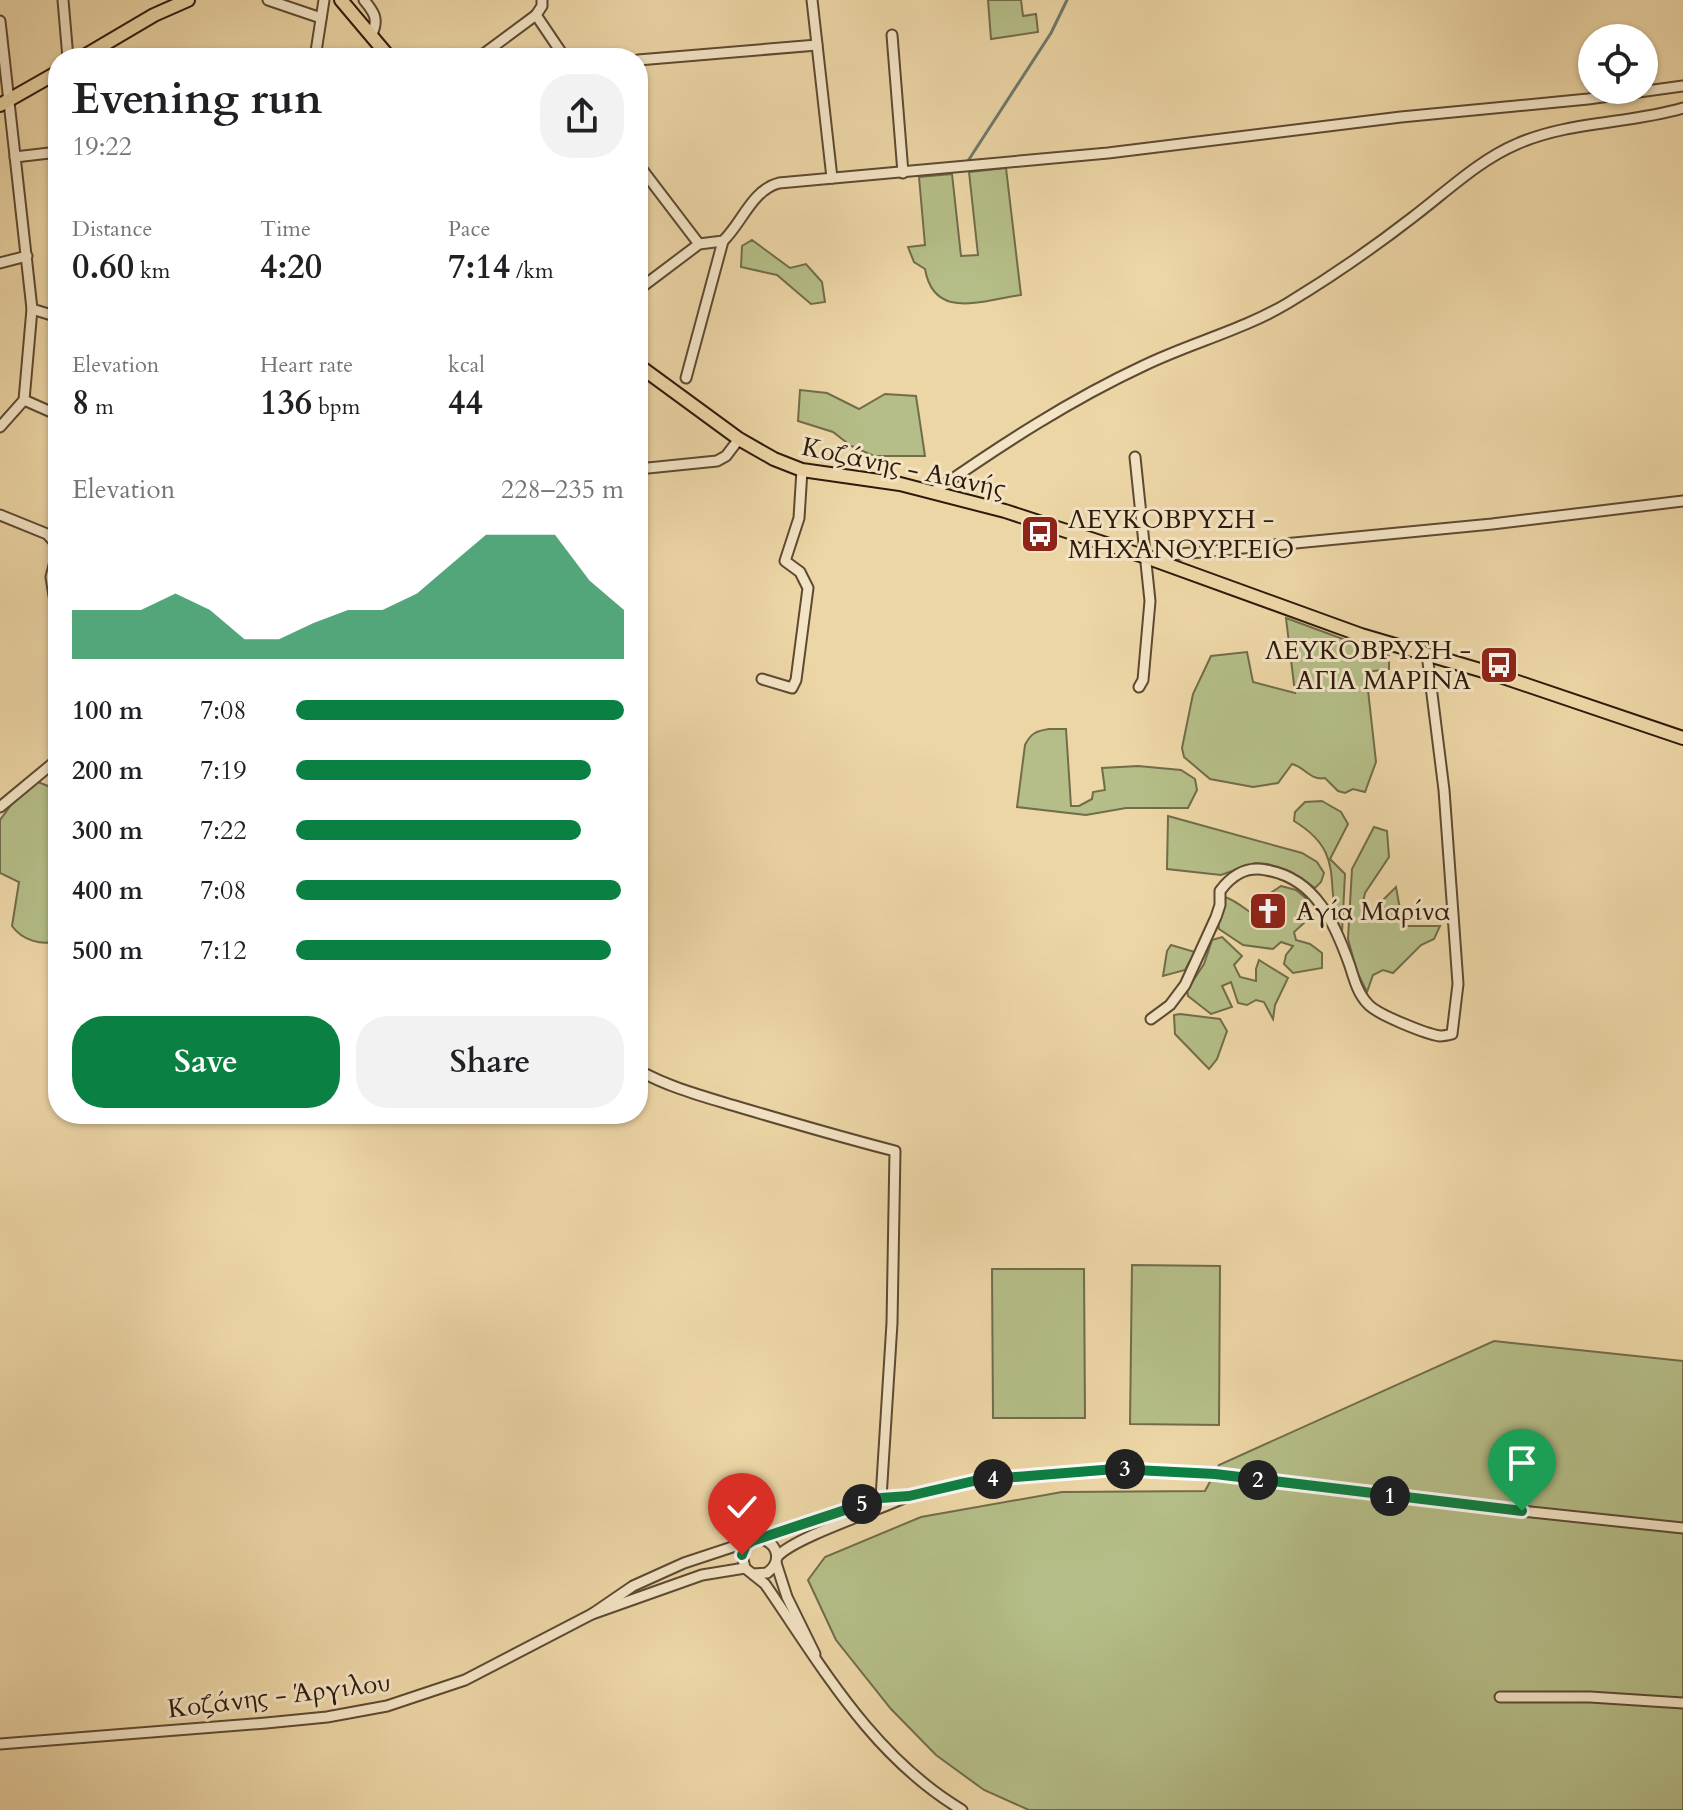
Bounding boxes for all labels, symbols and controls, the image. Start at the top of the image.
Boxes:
map controls [1578,24,1658,104]
button: locate [1578,24,1658,104]
text: Evening run [72,69,322,129]
button: share [540,74,624,158]
text: 19:22 [72,129,132,164]
text: Distance [72,214,152,244]
text: Time [260,214,311,244]
text: Pace [448,214,491,244]
text: 0.60 [72,244,134,290]
text: 4:20 [260,244,322,290]
text: 7:14 [448,244,510,290]
text: km [134,256,170,286]
text: /km [510,256,554,286]
text: Elevation [72,350,159,380]
text: Heart rate [260,350,353,380]
text: kcal [448,350,485,380]
text: 8 [72,380,89,426]
text: 136 [260,380,312,426]
text: 44 [448,380,483,426]
text: m [89,392,114,422]
text: bpm [312,392,360,422]
street label: Κοζάνης - Αιανής [799,429,1009,506]
text: Elevation [72,472,175,507]
text: 228–235 m [501,472,624,507]
place label: ΛΕΥΚΟΒΡΥΣΗ - ΜΗΧΑΝΟΥΡΓΕΙΟ [1068,502,1294,567]
bus stop icon: ΛΕΥΚΟΒΡΥΣΗ - ΜΗΧΑΝΟΥΡΓΕΙΟ [1019,513,1061,555]
place label: ΛΕΥΚΟΒΡΥΣΗ - ΑΓΙΑ ΜΑΡΙΝΑ [1265,633,1471,698]
bus stop icon: ΛΕΥΚΟΒΡΥΣΗ - ΑΓΙΑ ΜΑΡΙΝΑ [1478,644,1520,686]
text: 100 m [72,693,143,728]
text: 7:08 [200,693,247,728]
text: 200 m [72,753,143,788]
text: 7:19 [200,753,247,788]
text: 300 m [72,813,143,848]
text: 7:22 [200,813,247,848]
text: 400 m [72,873,143,908]
text: 7:08 [200,873,247,908]
church icon: Αγία Μαρίνα [1247,890,1289,932]
place label: Αγία Μαρίνα [1296,894,1450,929]
text: 500 m [72,933,143,968]
text: 7:12 [200,933,247,968]
button: Save [72,1016,340,1108]
button: Share [356,1016,624,1108]
pin [1488,1429,1556,1511]
icon: arrive [1500,1441,1544,1485]
pin: 3 [1105,1449,1145,1489]
text: 3 [1119,1454,1131,1484]
pin: 4 [973,1459,1013,1499]
pin: 2 [1238,1460,1278,1500]
text: 4 [987,1464,999,1494]
text: 2 [1252,1465,1264,1495]
pin [708,1473,776,1555]
pin: 1 [1370,1476,1410,1516]
text: 1 [1384,1481,1396,1511]
pin: 5 [842,1484,882,1524]
icon: check [720,1485,764,1529]
text: 5 [856,1489,868,1519]
street label: Κοζάνης - Άργιλου [166,1664,392,1727]

